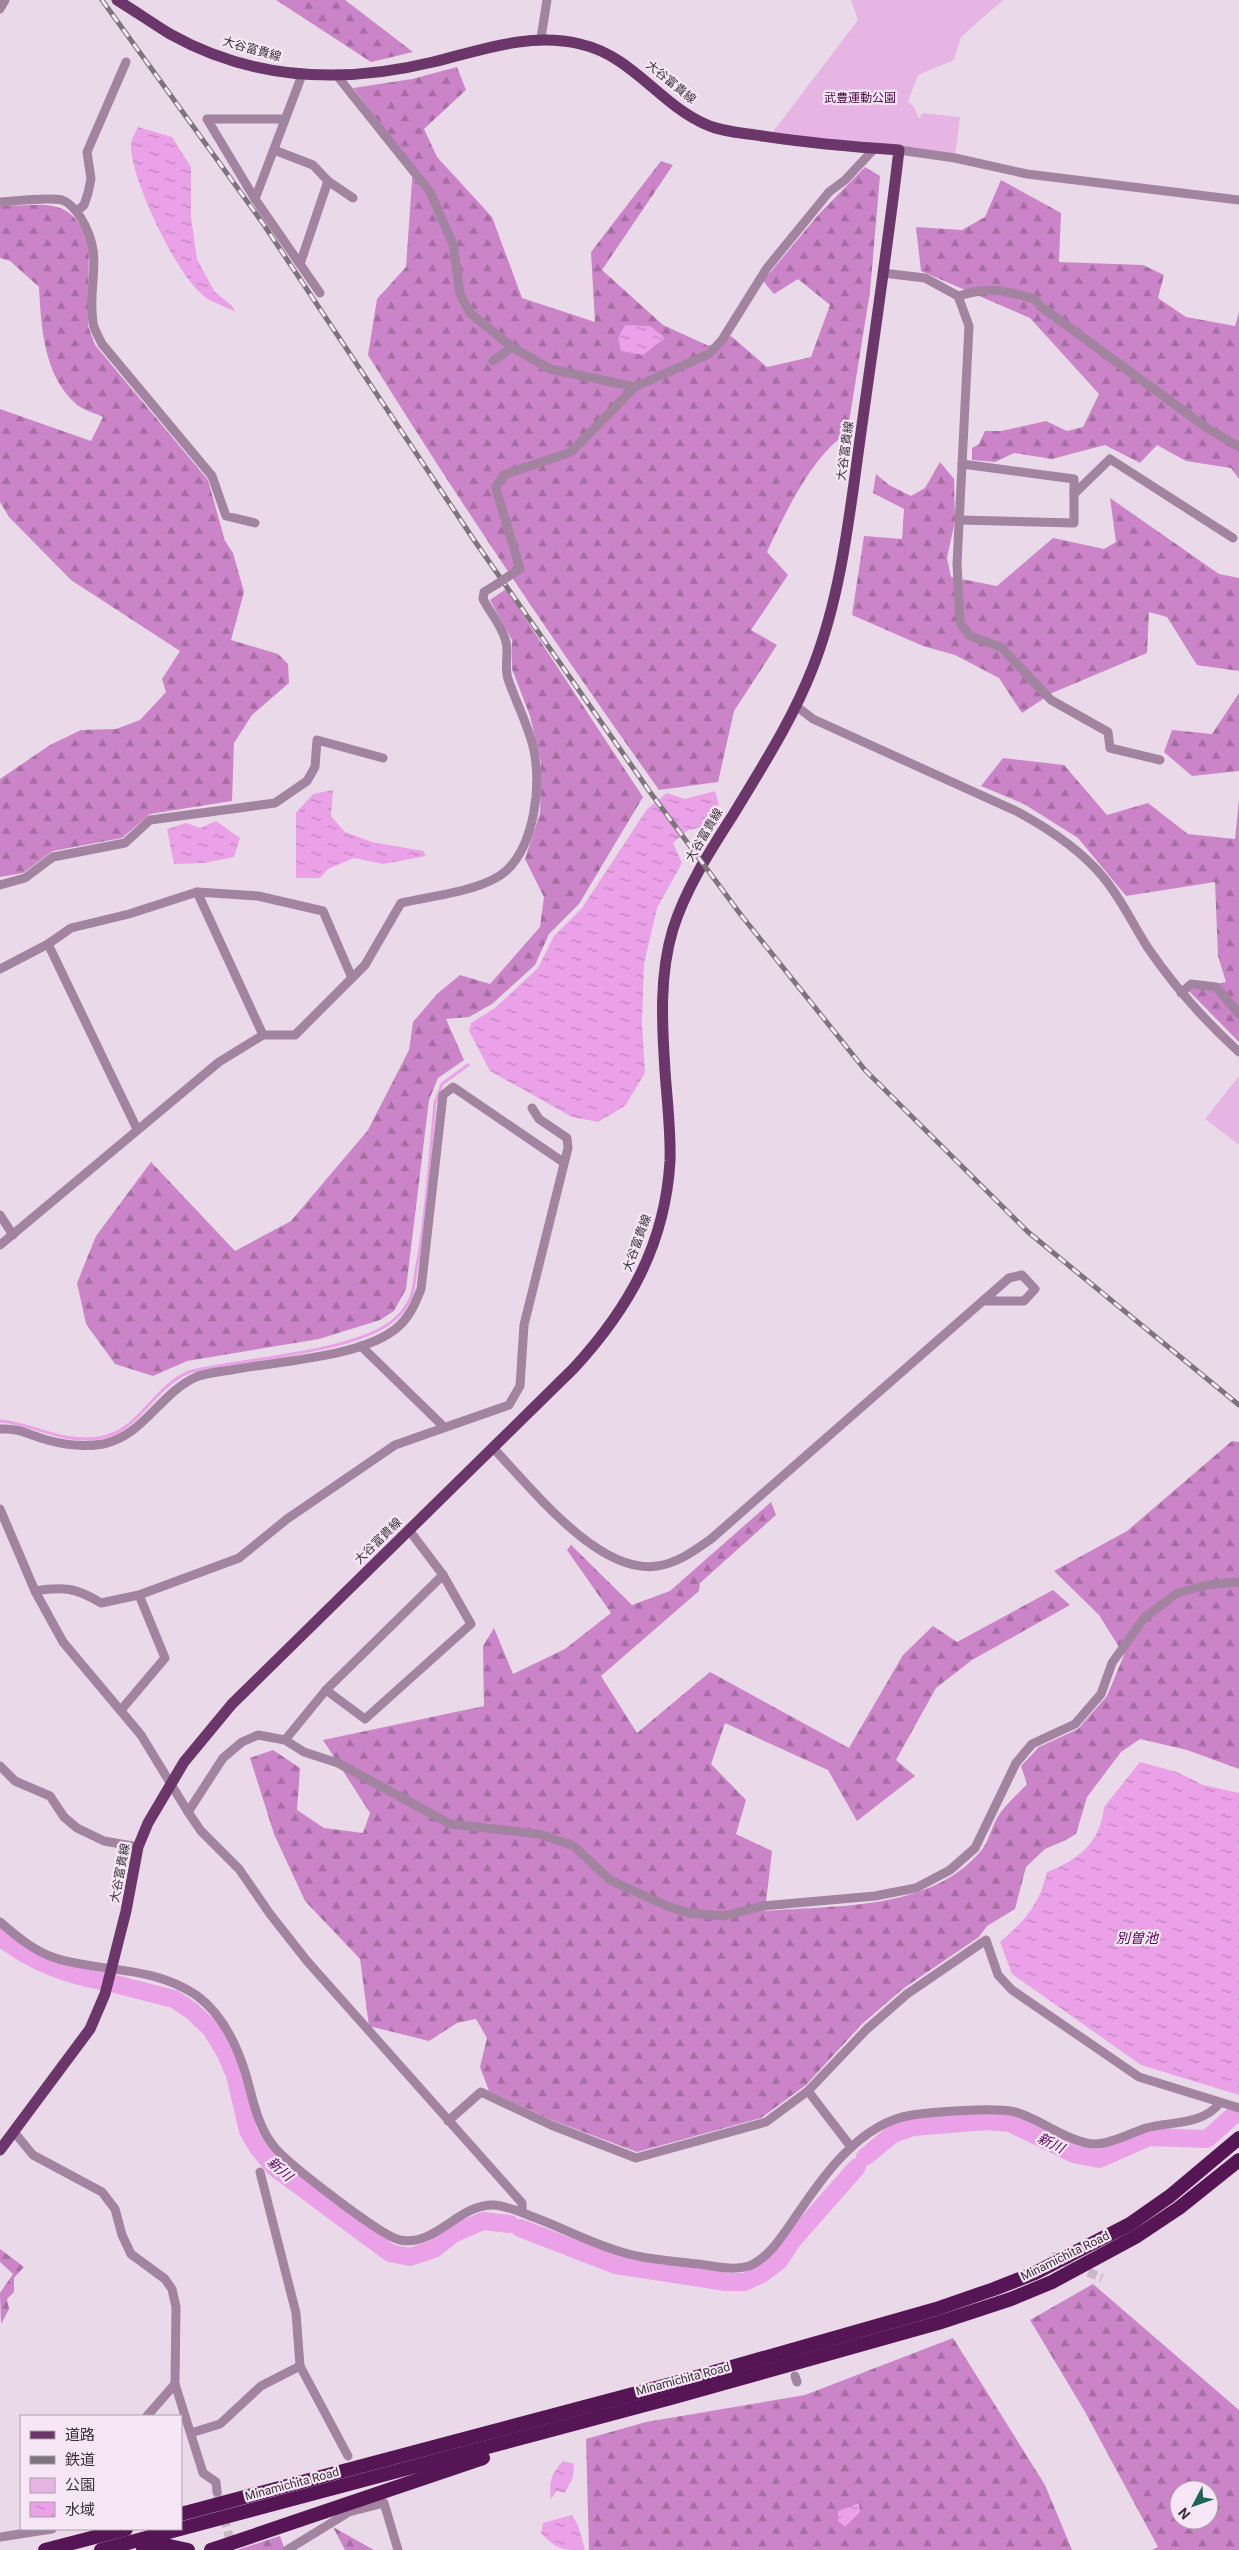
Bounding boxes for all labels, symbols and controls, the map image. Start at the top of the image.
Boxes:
street label: 大谷富貴線 [221,34,283,64]
street label: 大谷富貴線 [643,58,699,106]
park label: 武豊運動公園 [824,91,896,105]
street label: 大谷富貴線 [834,420,856,482]
street label: 大谷富貴線 [683,806,725,864]
street label: 大谷富貴線 [620,1212,654,1274]
street label: 大谷富貴線 [352,1515,404,1567]
street label: 大谷富貴線 [107,1842,133,1904]
water label: 別曽池 [1116,1930,1160,1946]
water label: 新川 [1035,2130,1069,2157]
water label: 新川 [264,2154,297,2186]
street label: Minamichita Road [1018,2228,1112,2284]
street label: Minamichita Road [634,2360,732,2398]
legend [20,2415,182,2530]
text: 道路 [65,2426,95,2444]
text: 鉄道 [65,2451,95,2469]
street label: Minamichita Road [243,2465,341,2503]
text: 公園 [65,2476,95,2494]
north arrow [1169,2480,1219,2530]
text: 水域 [65,2501,95,2519]
text: N [1175,2505,1193,2523]

